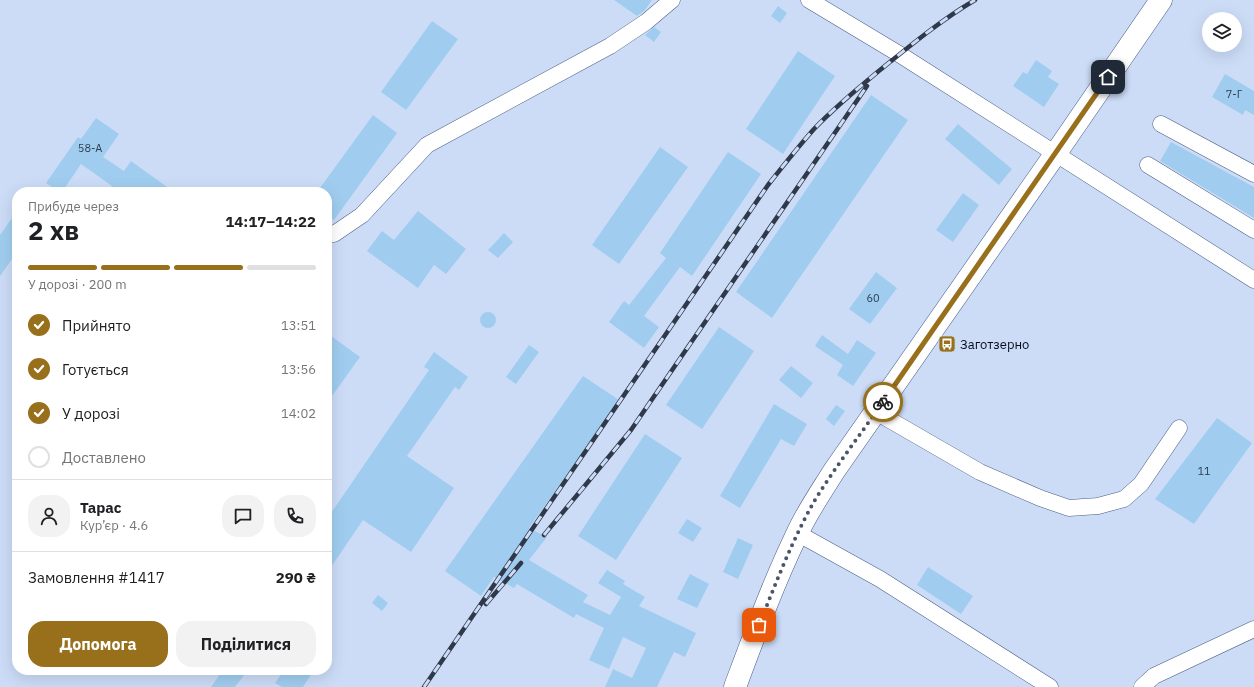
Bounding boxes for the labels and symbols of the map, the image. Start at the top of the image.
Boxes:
pin [1091,60,1125,94]
house number: 7-Г [1226,87,1243,101]
house number: 58-А [78,141,102,155]
house number: 60 [866,291,880,305]
bus stop icon: Заготзерно [937,334,957,354]
place label: Заготзерно [960,336,1029,353]
courier [863,382,903,422]
house number: 11 [1197,464,1211,478]
pin [742,608,776,642]

